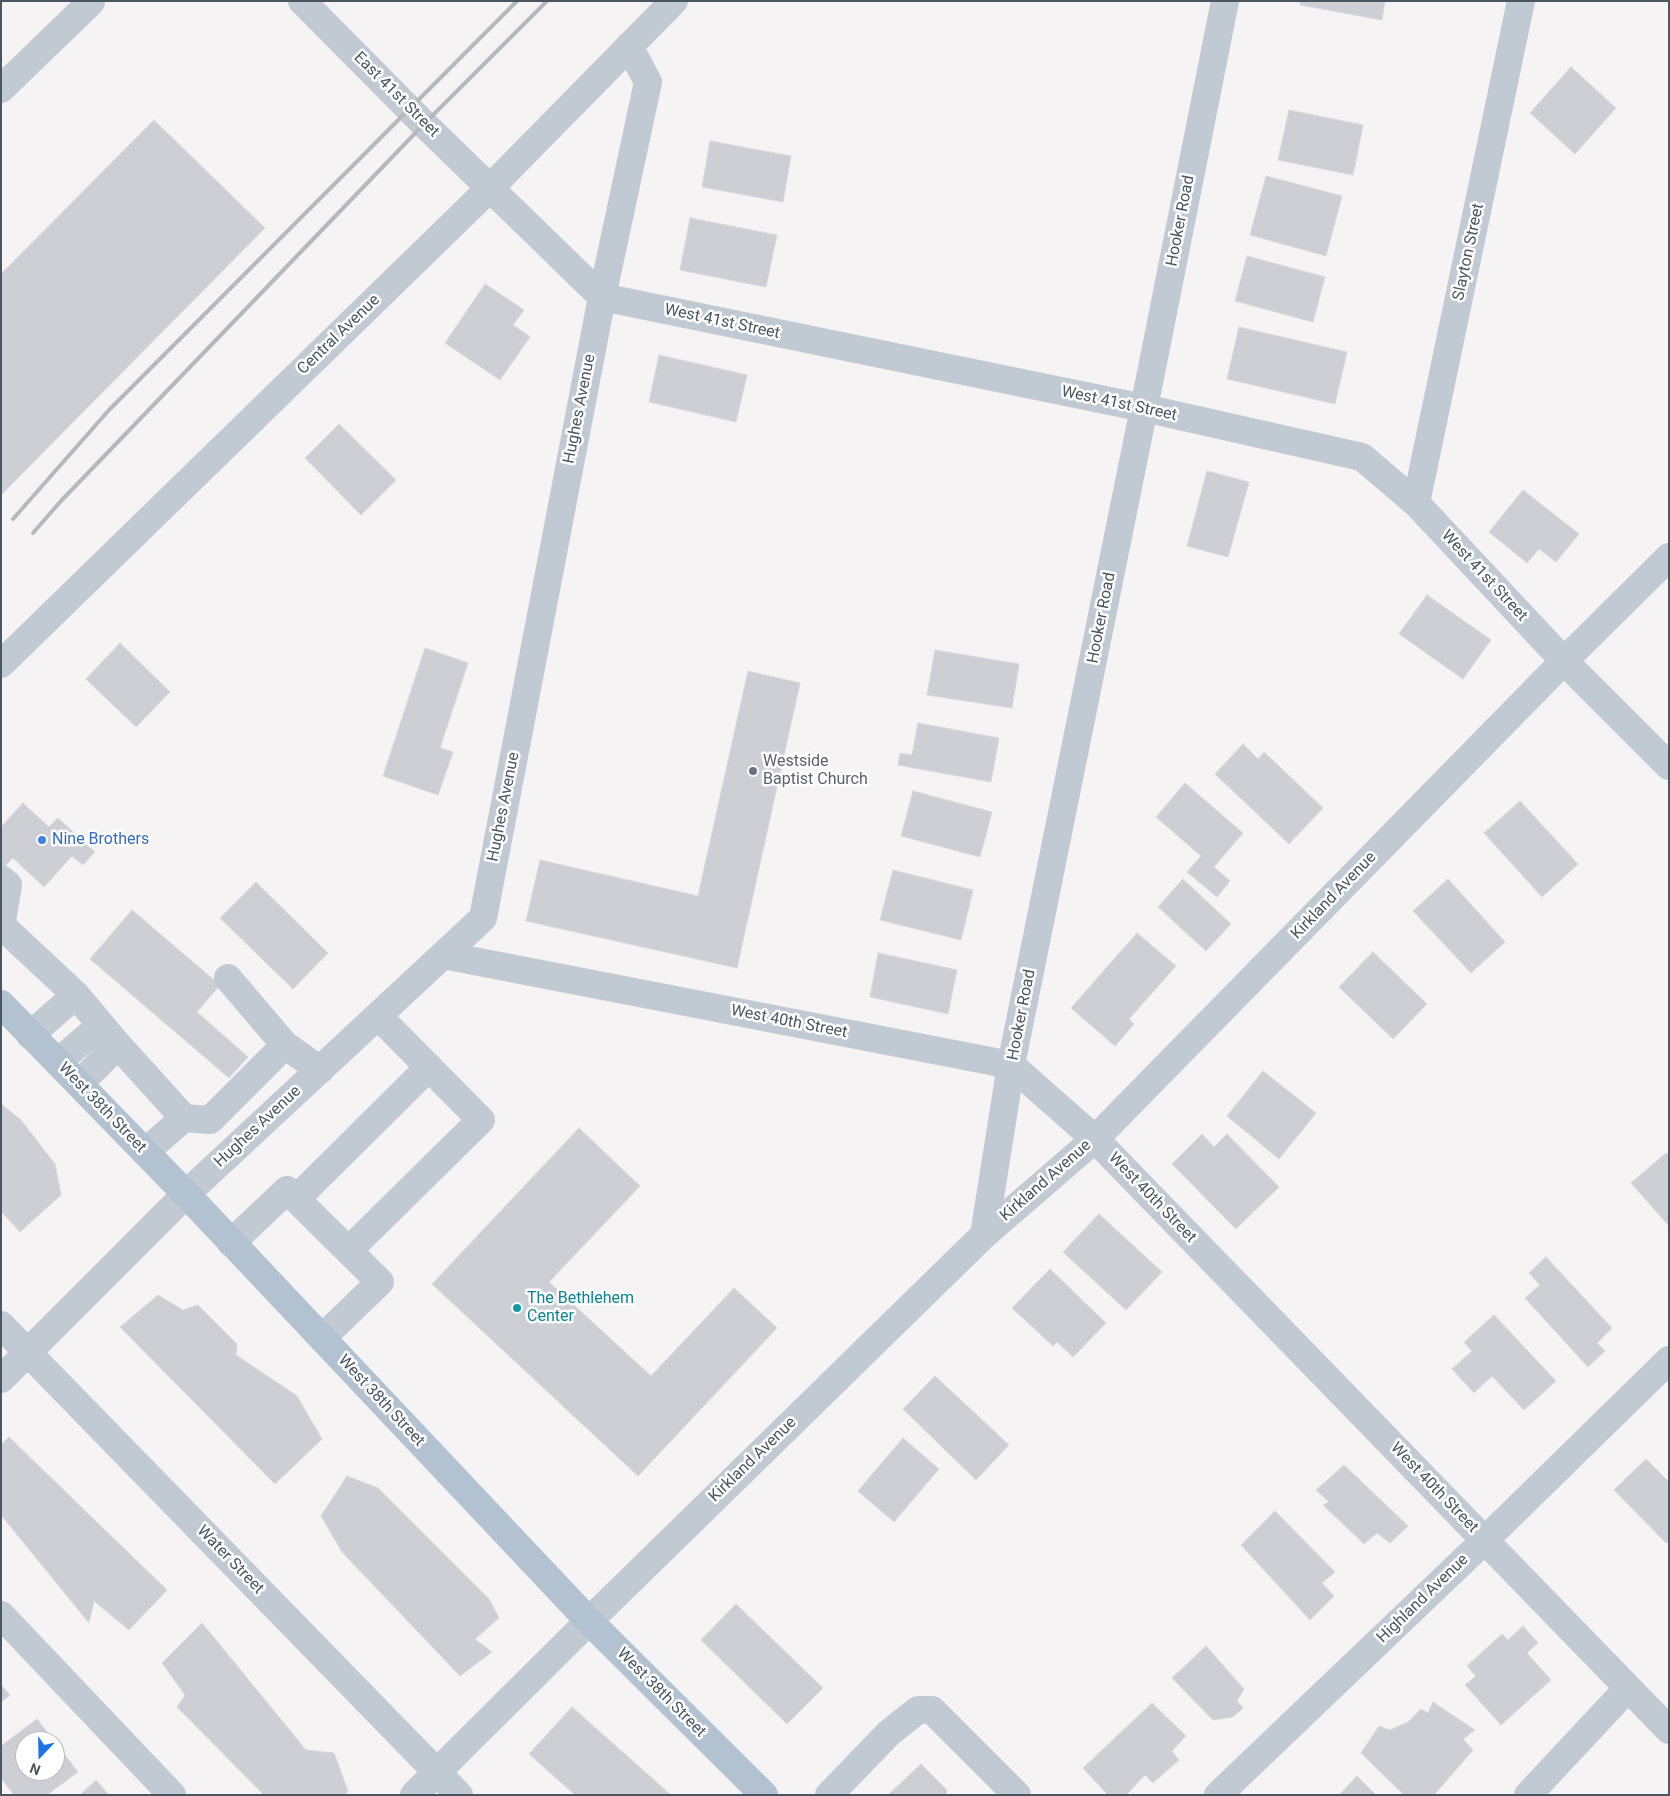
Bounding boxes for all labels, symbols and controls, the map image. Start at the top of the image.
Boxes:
street label: East 41st Street [349,48,443,142]
street label: Hooker Road [1163,174,1199,268]
street label: Slayton Street [1449,202,1489,302]
street label: Central Avenue [294,291,384,379]
street label: West 41st Street [663,300,781,344]
street label: Hughes Avenue [560,353,600,465]
street label: West 41st Street [1060,382,1178,426]
street label: West 41st Street [1437,526,1531,626]
street label: Hooker Road [1084,571,1120,665]
street label: Hughes Avenue [484,751,524,863]
place label: Westside Baptist Church [763,752,868,790]
marker: Westside Baptist Church [747,765,759,777]
place label: Nine Brothers [52,830,149,850]
marker: Nine Brothers [36,834,48,846]
street label: Kirkland Avenue [1287,848,1381,944]
street label: Hooker Road [1004,968,1040,1062]
street label: West 40th Street [729,1001,849,1043]
street label: West 38th Street [54,1059,150,1157]
street label: Hughes Avenue [211,1082,305,1172]
street label: Kirkland Avenue [997,1136,1095,1226]
street label: West 40th Street [1104,1149,1200,1247]
place label: The Bethlehem Center [527,1289,634,1327]
marker: The Bethlehem Center [511,1302,523,1314]
street label: West 38th Street [334,1351,428,1451]
street label: Kirkland Avenue [705,1413,801,1507]
street label: West 40th Street [1386,1439,1482,1537]
street label: Water Street [193,1522,267,1598]
street label: Highland Avenue [1373,1550,1473,1648]
street label: West 38th Street [612,1644,710,1742]
north arrow [15,1731,65,1781]
text: N [28,1760,42,1778]

